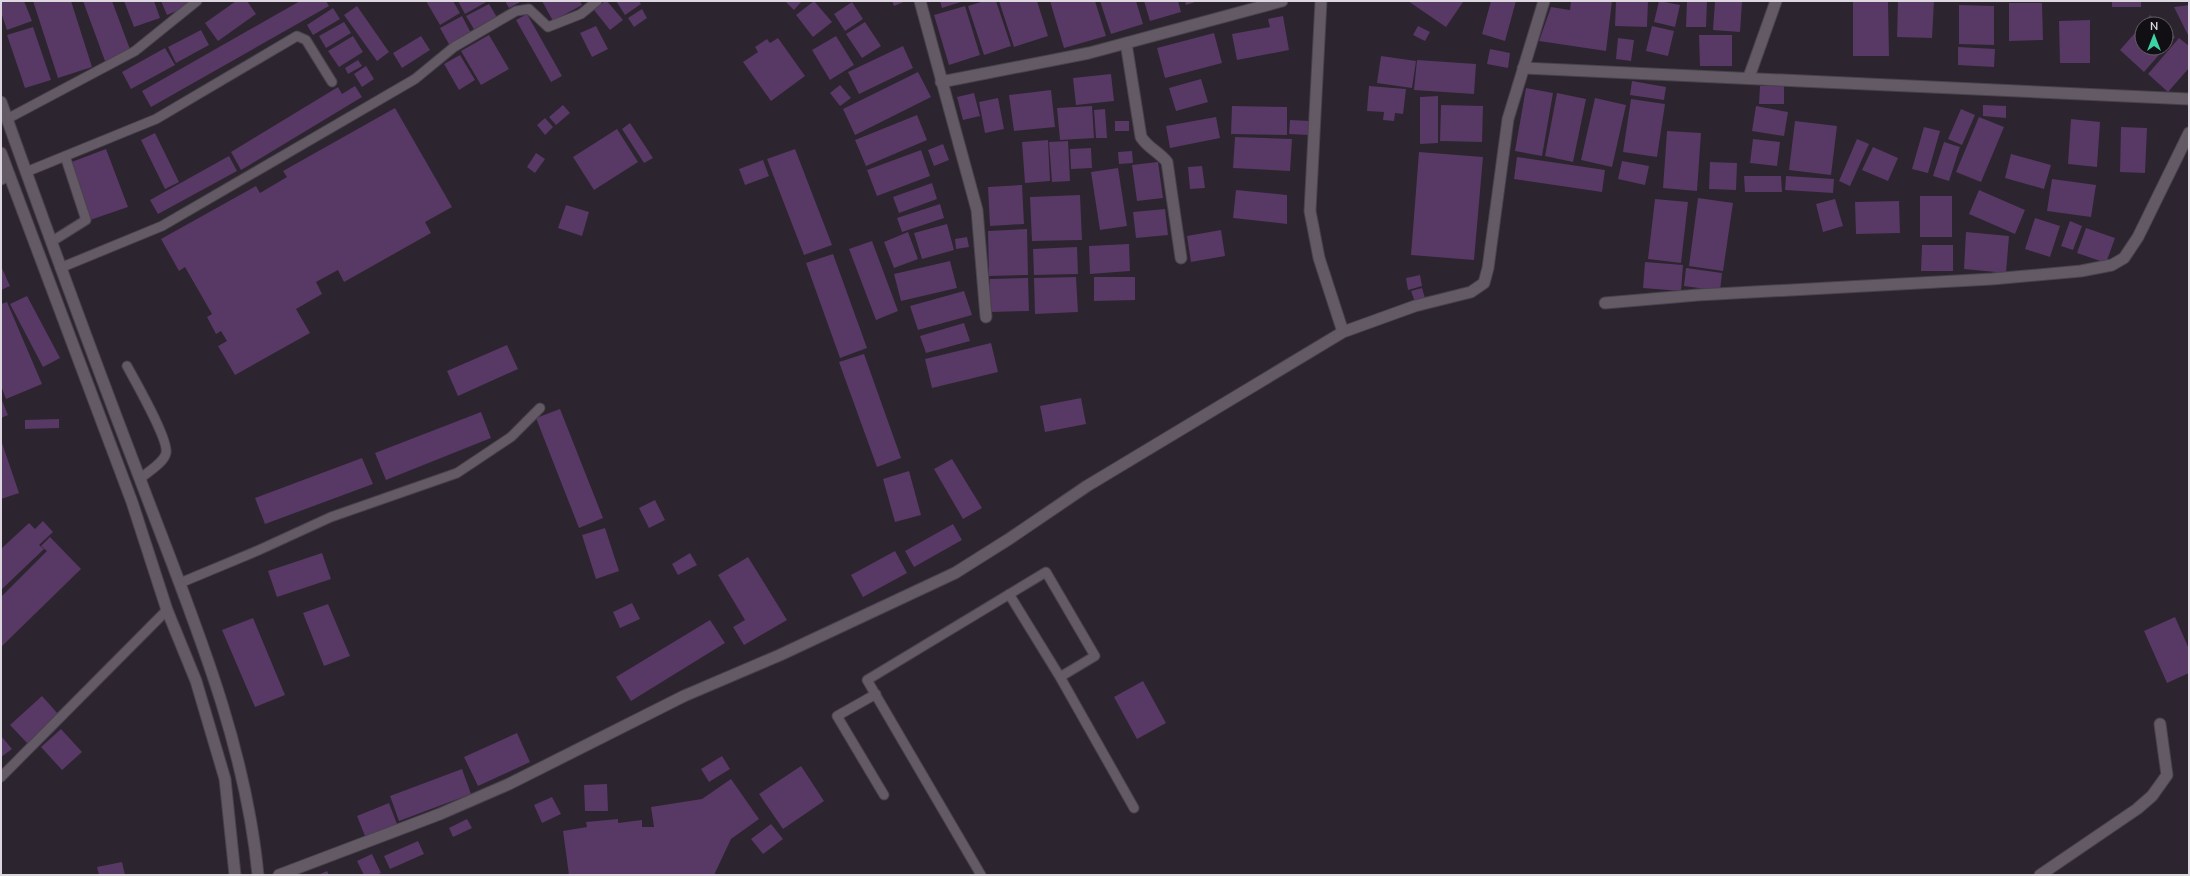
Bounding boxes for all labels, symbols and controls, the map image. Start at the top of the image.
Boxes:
north arrow [2134,16,2174,56]
text: N [2150,19,2158,34]

